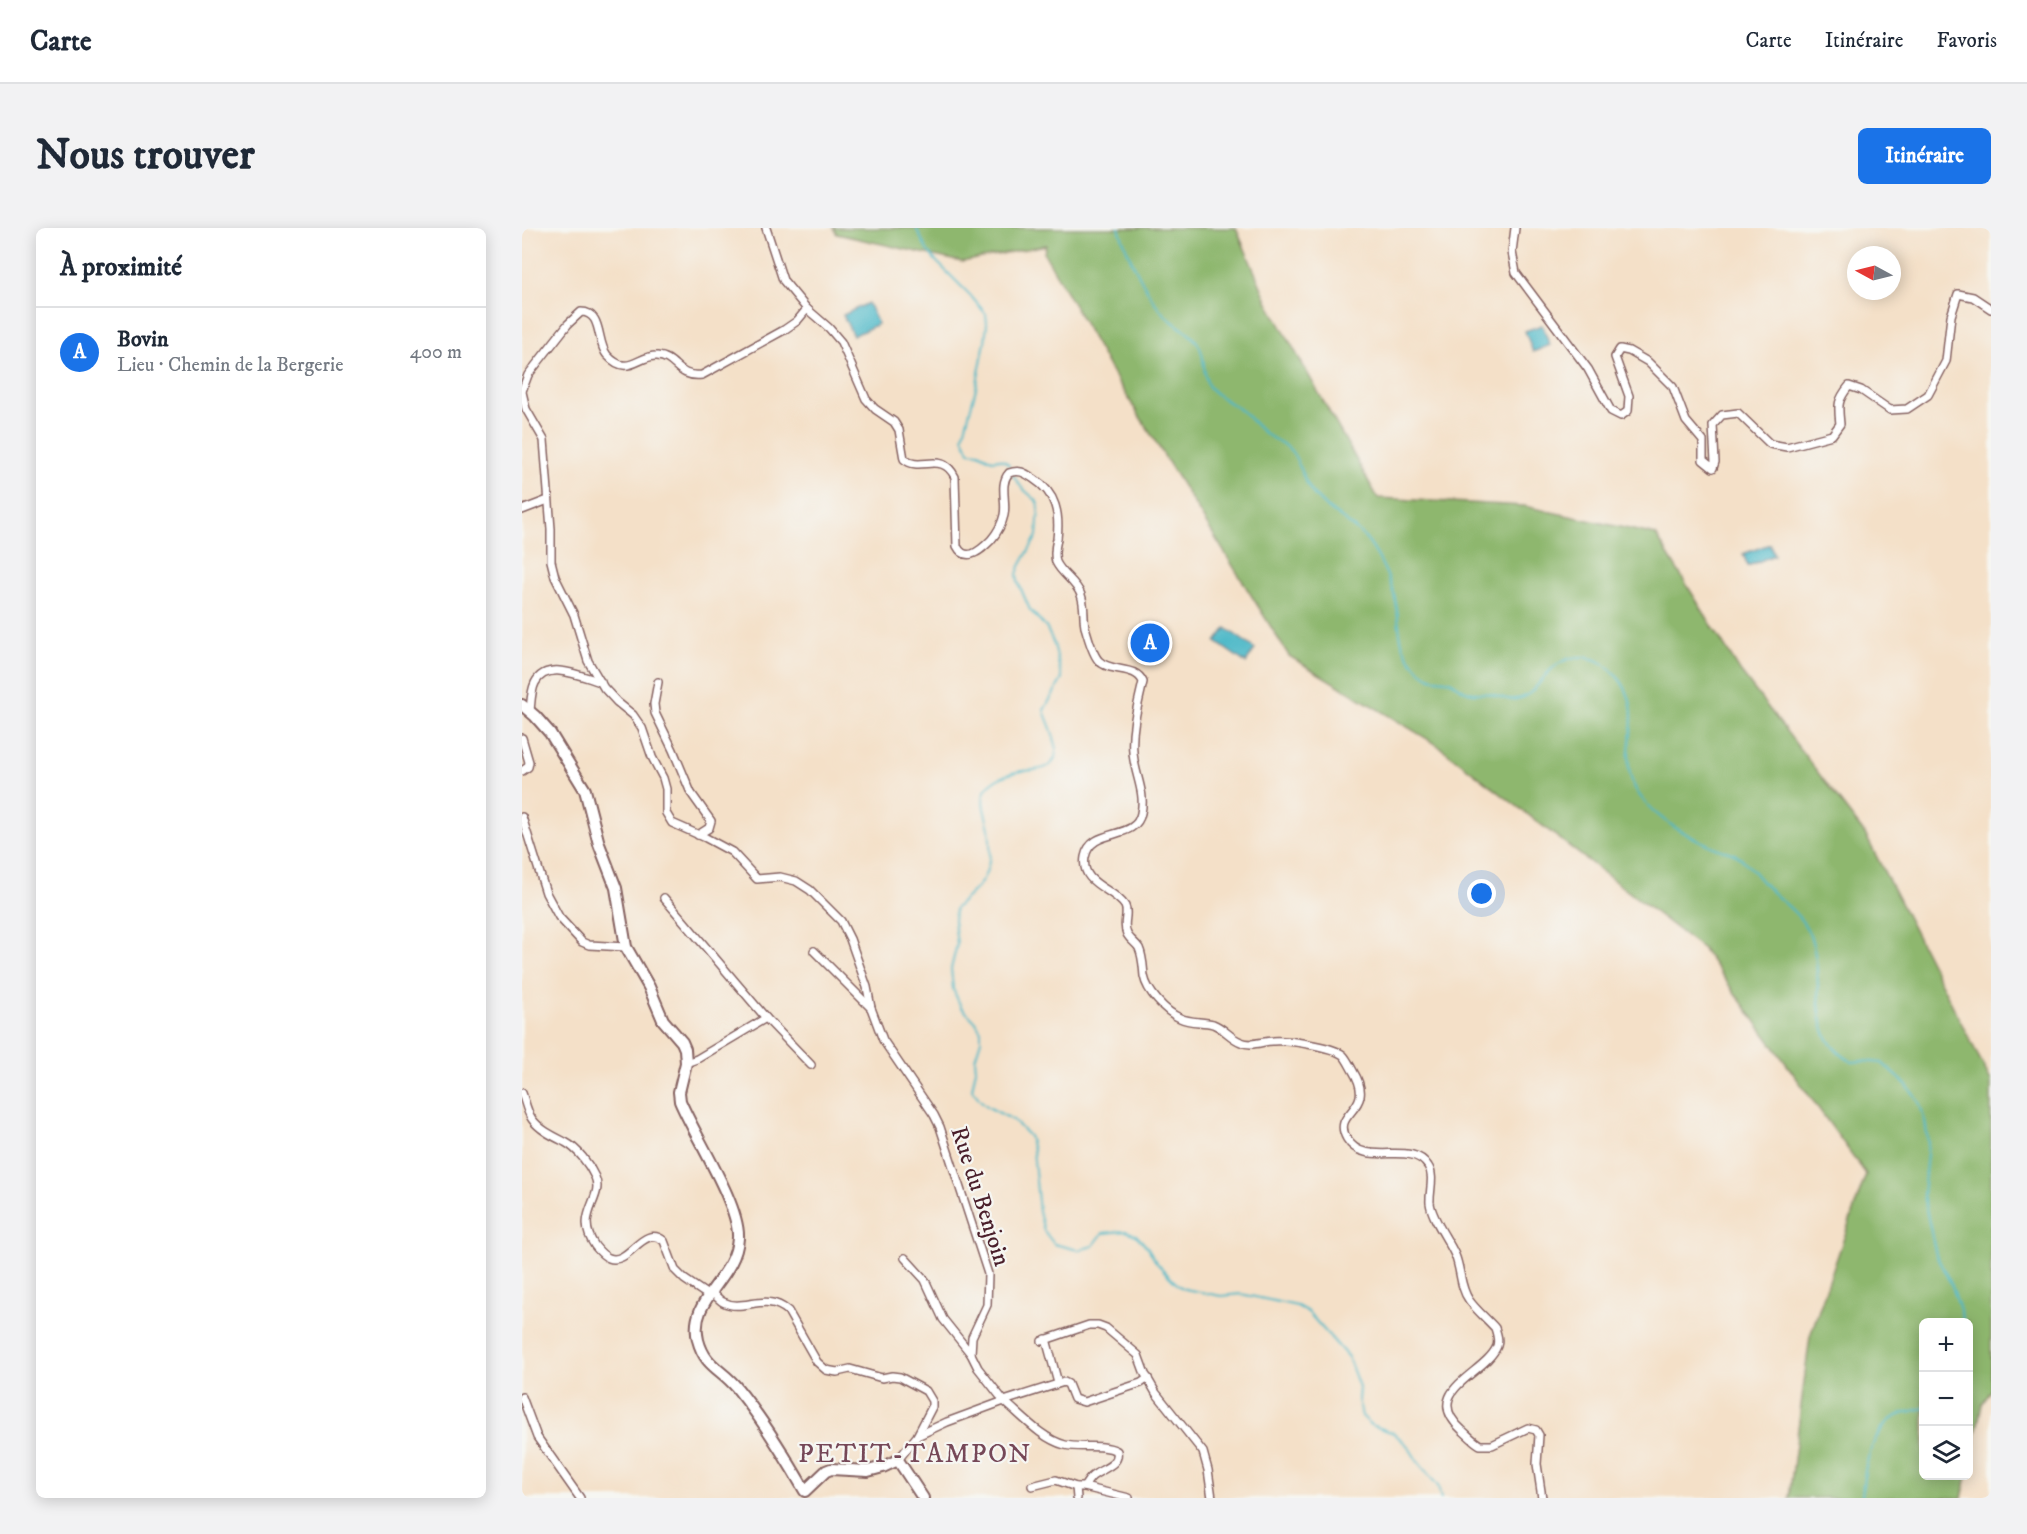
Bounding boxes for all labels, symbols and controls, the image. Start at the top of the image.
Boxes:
text: Carte [30,24,92,59]
text: Carte [1746,28,1792,54]
text: Itinéraire [1825,28,1903,54]
text: Favoris [1936,28,1997,54]
button: Itinéraire [1858,128,1991,184]
text: Nous trouver [36,130,255,182]
north arrow [1847,246,1901,300]
text: À proximité [60,251,182,284]
text: Bovin [117,326,168,353]
text: A [73,340,86,365]
text: 400 m [410,340,462,365]
text: Lieu · Chemin de la Bergerie [117,353,343,378]
pin: A [1130,620,1170,666]
your location [1467,879,1496,908]
street label: Rue du Benjoin [943,1123,1017,1270]
map controls [1919,1318,1973,1480]
button: + [1919,1318,1973,1372]
button: − [1919,1372,1973,1426]
button: layers [1919,1426,1973,1480]
district label: PETIT-TAMPON [798,1437,1032,1471]

